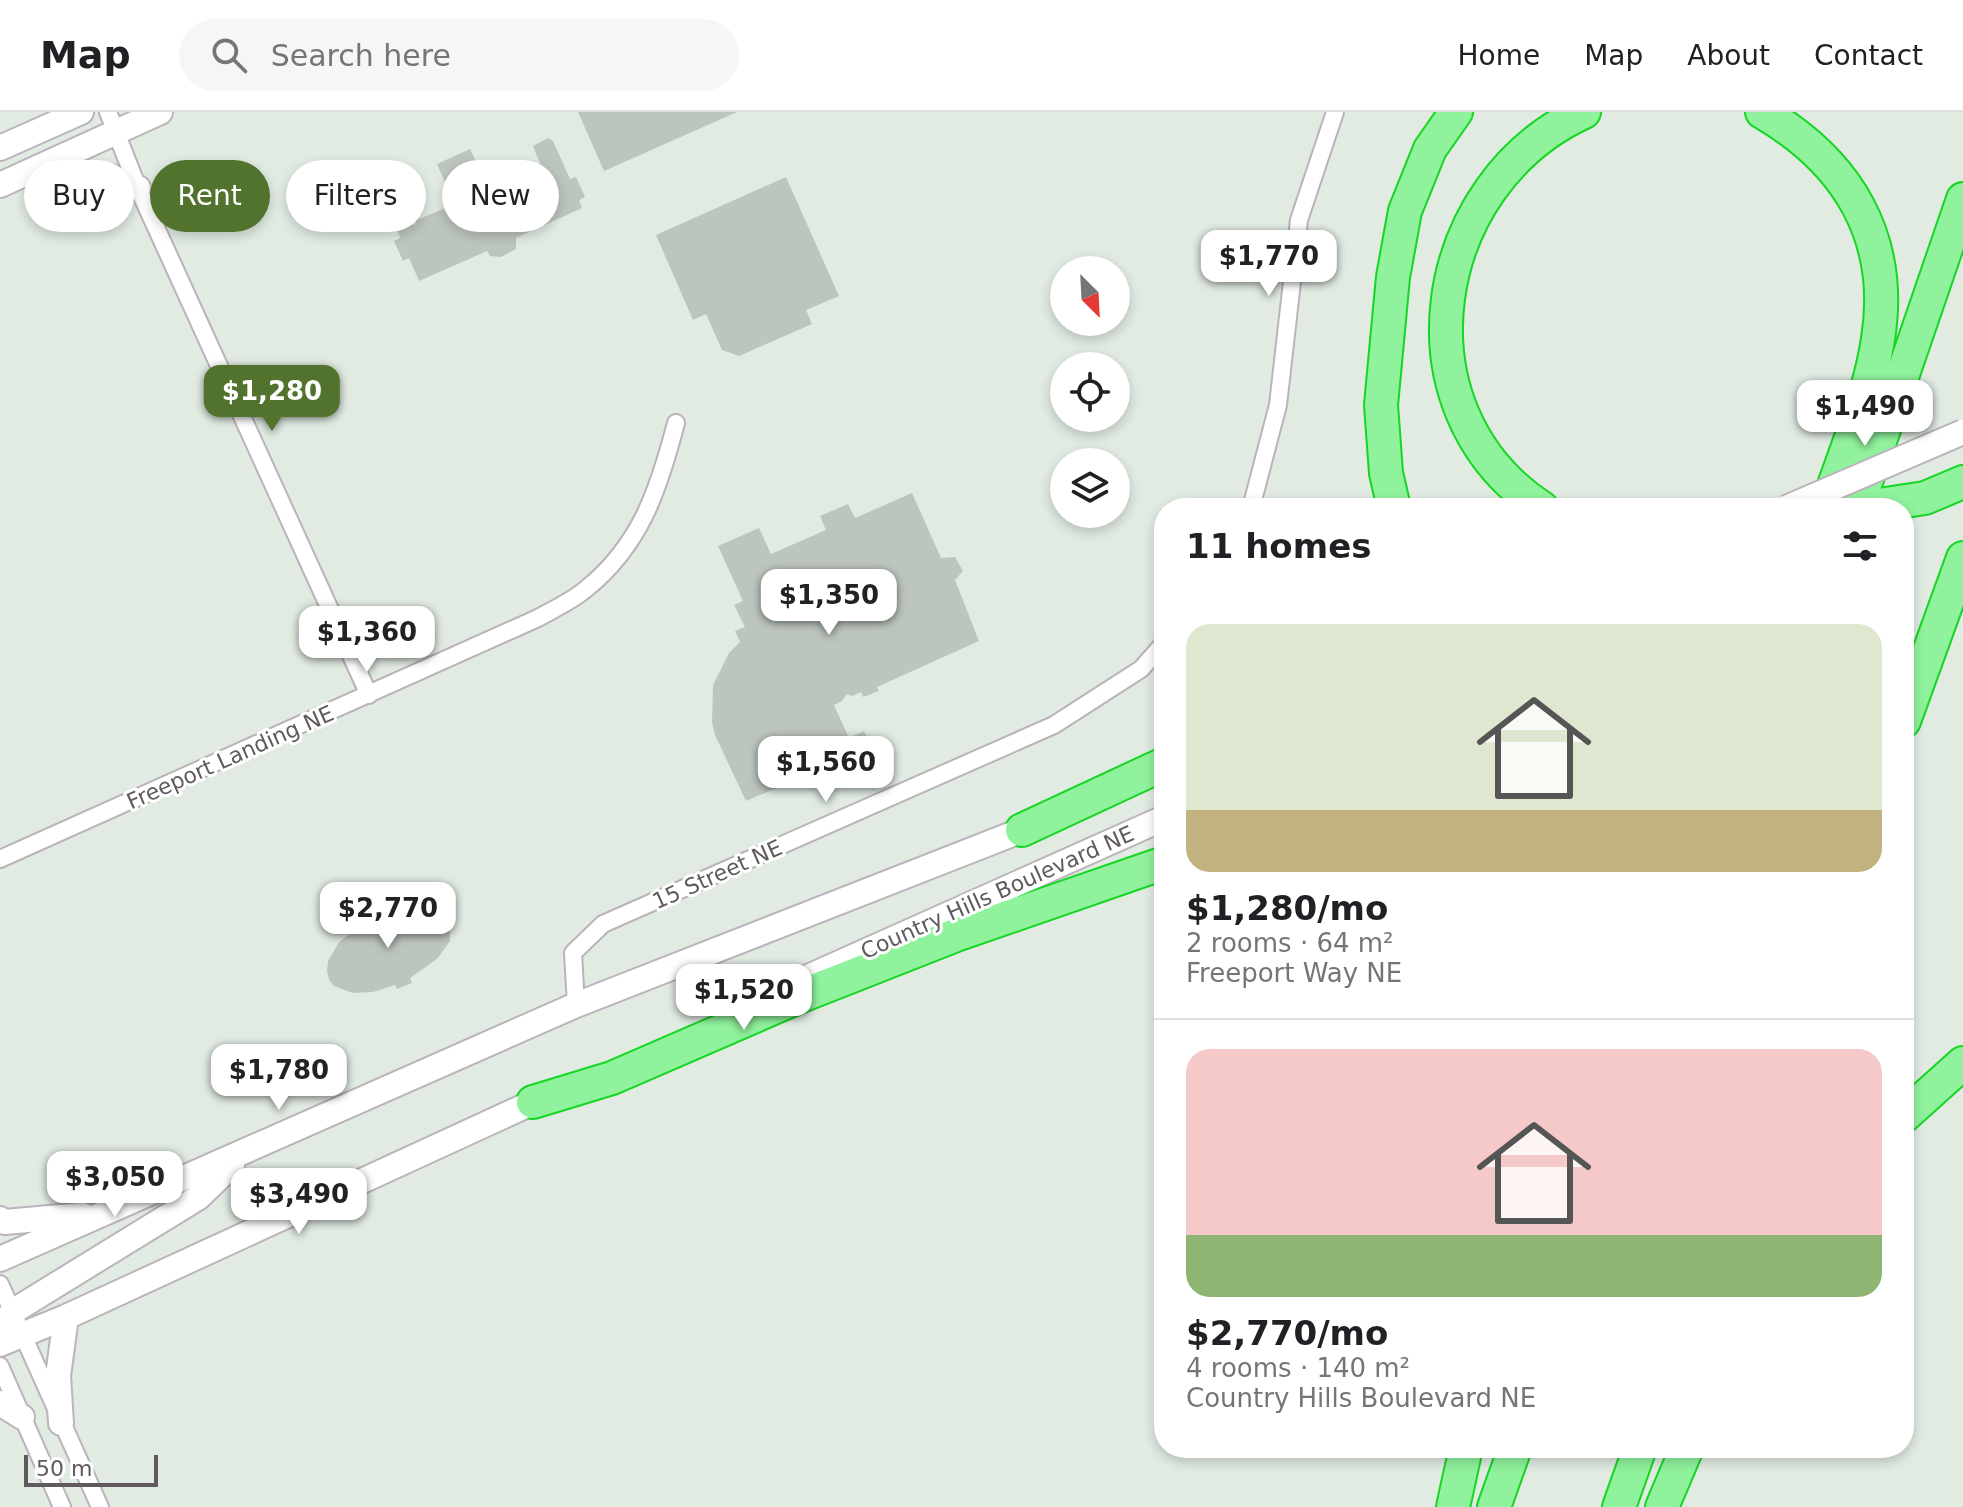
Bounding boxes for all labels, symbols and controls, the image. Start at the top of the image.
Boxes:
search box [179,19,739,91]
text: Map [40,33,131,77]
icon: search [207,33,251,77]
text: Search here [271,38,451,73]
text: Home [1457,39,1540,72]
text: Map [1584,39,1643,72]
text: About [1687,39,1770,72]
text: Contact [1814,39,1923,72]
chip: Buy [24,160,134,232]
chip: Rent [150,160,270,232]
chip: Filters [286,160,426,232]
chip: New [442,160,559,232]
pin: $1,770 [1204,230,1334,298]
text: $1,770 [1219,241,1319,271]
north arrow [1050,256,1130,336]
map controls [1050,256,1130,528]
button: locate [1050,352,1130,432]
pin: $1,280 [207,365,337,433]
text: $1,280 [222,376,322,406]
pin: $1,490 [1800,380,1930,448]
text: $1,490 [1815,391,1915,421]
button: layers [1050,448,1130,528]
icon: filters [1838,524,1882,568]
text: 11 homes [1186,526,1371,566]
pin: $1,350 [764,569,894,637]
text: $1,350 [779,580,879,610]
pin: $1,360 [302,606,432,674]
text: $1,360 [317,617,417,647]
icon: home [1462,676,1606,820]
street label: Freeport Landing NE [123,701,338,814]
pin: $1,560 [761,736,891,804]
text: $1,560 [776,747,876,777]
street label: Country Hills Boulevard NE [857,821,1138,964]
street label: 15 Street NE [649,835,786,914]
pin: $2,770 [323,882,453,950]
text: $1,280/mo [1186,888,1388,928]
text: $2,770 [338,893,438,923]
text: 2 rooms · 64 m² [1186,928,1394,958]
text: Freeport Way NE [1186,958,1402,988]
pin: $1,520 [679,964,809,1032]
text: $1,520 [694,975,794,1005]
pin: $1,780 [214,1044,344,1112]
text: $1,780 [229,1055,329,1085]
icon: home [1462,1101,1606,1245]
pin: $3,050 [50,1151,180,1219]
text: $3,050 [65,1162,165,1192]
pin: $3,490 [234,1168,364,1236]
text: $3,490 [249,1179,349,1209]
text: $2,770/mo [1186,1313,1388,1353]
text: 4 rooms · 140 m² [1186,1353,1410,1383]
text: Country Hills Boulevard NE [1186,1383,1536,1413]
scale bar [24,1451,158,1487]
text: 50 m [36,1456,92,1481]

